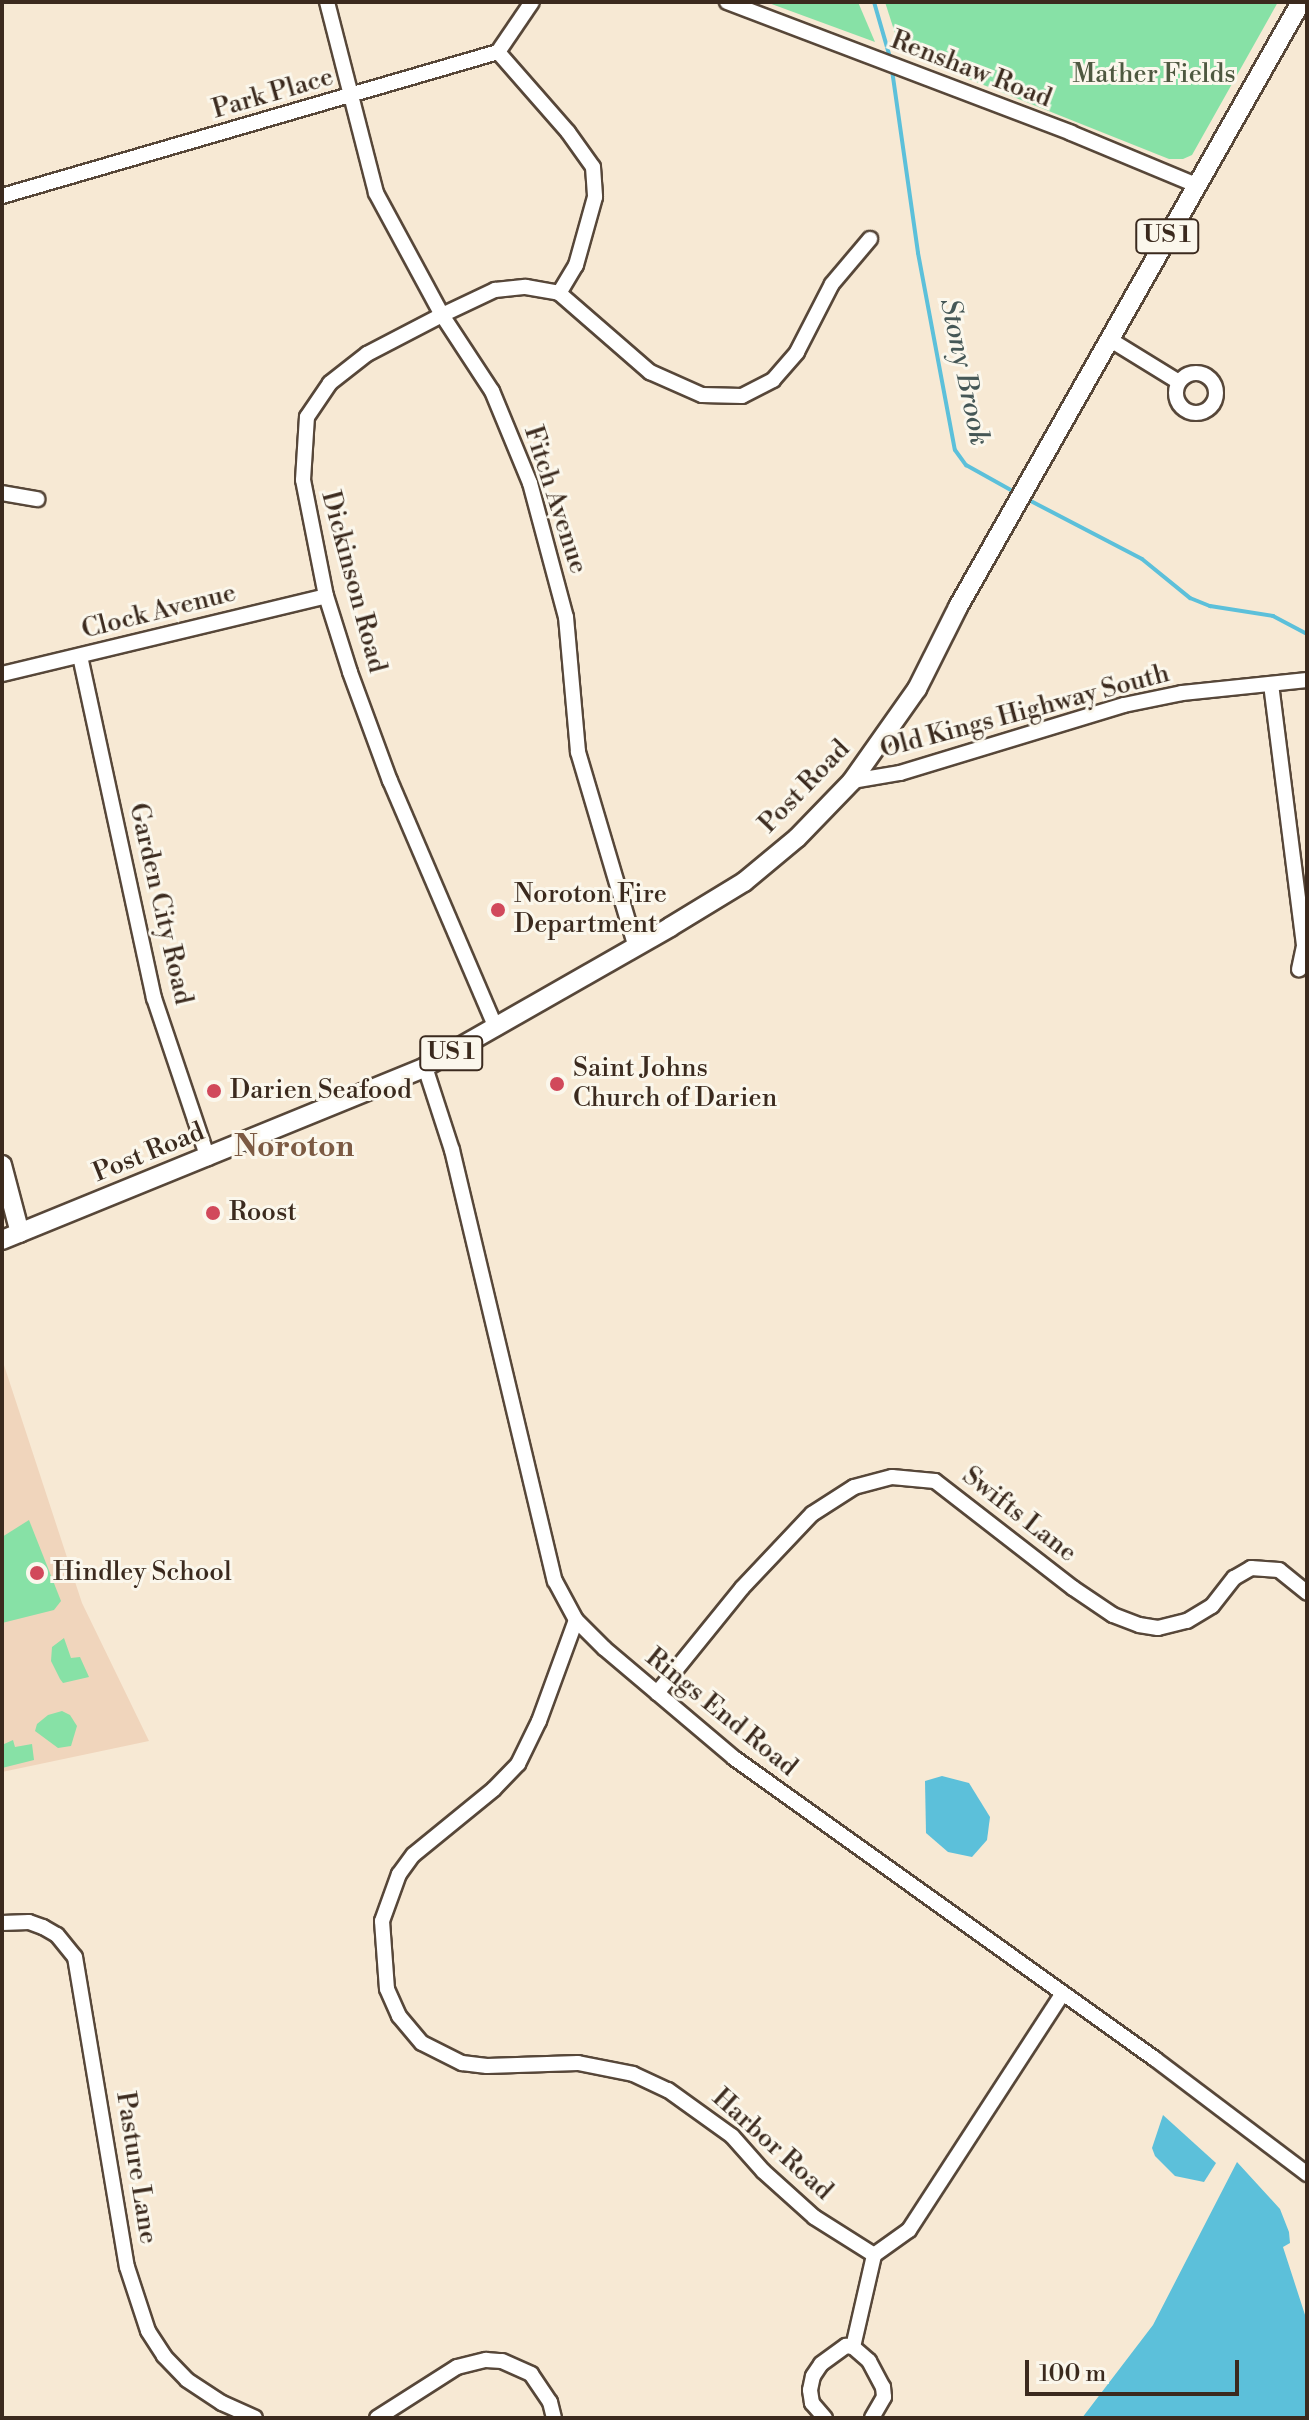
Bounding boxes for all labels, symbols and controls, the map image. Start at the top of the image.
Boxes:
street label: Renshaw Road [886,25,1056,115]
park label: Mather Fields [1072,59,1236,91]
street label: Park Place [209,62,337,126]
road number: US 1 [1135,216,1199,256]
water label: Stony Brook [932,295,996,449]
street label: Fitch Avenue [516,422,594,578]
street label: Dickinson Road [314,488,392,676]
street label: Clock Avenue [79,578,239,646]
street label: Old Kings Highway South [877,658,1173,766]
street label: Post Road [753,734,857,840]
street label: Garden City Road [122,800,198,1008]
place label: Noroton Fire Department [514,879,667,940]
marker: Noroton Fire Department [489,901,507,919]
road number: US 1 [419,1033,483,1073]
place label: Saint Johns Church of Darien [573,1053,777,1114]
place label: Darien Seafood [230,1075,412,1107]
marker: Saint Johns Church of Darien [548,1075,566,1093]
marker: Darien Seafood [205,1082,223,1100]
street label: Post Road [89,1117,209,1189]
district label: Noroton [234,1129,354,1165]
place label: Roost [229,1197,297,1229]
marker: Roost [204,1204,222,1222]
street label: Swifts Lane [956,1461,1082,1569]
place label: Hindley School [53,1557,232,1589]
marker: Hindley School [28,1564,46,1582]
street label: Rings End Road [639,1642,803,1784]
street label: Harbor Road [705,2083,839,2207]
street label: Pasture Lane [109,2090,163,2246]
scale bar [1029,2344,1243,2394]
text: 100 m [1039,2359,1106,2389]

